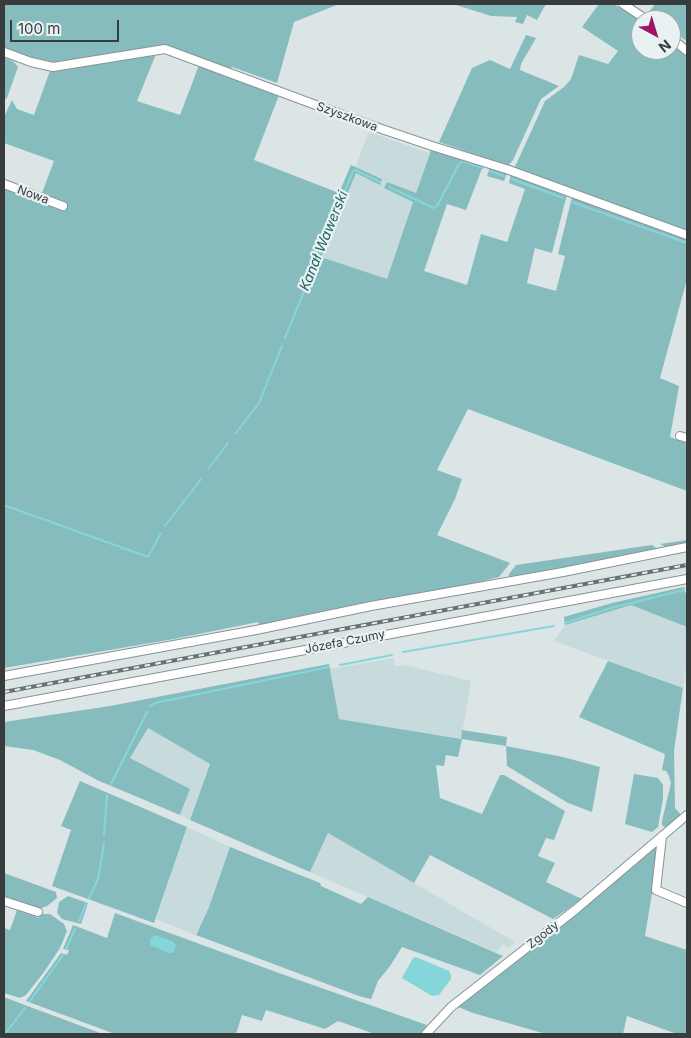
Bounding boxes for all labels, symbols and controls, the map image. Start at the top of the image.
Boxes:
scale bar [12,10,121,42]
north arrow [631,10,681,60]
text: 100 m [18,19,60,38]
text: N [656,36,675,56]
street label: Szyszkowa [315,99,379,135]
street label: Nowa [15,183,51,207]
water label: Kanał Wawerski [296,189,352,293]
street label: Józefa Czumy [304,627,386,657]
street label: Zgody [524,918,562,952]

